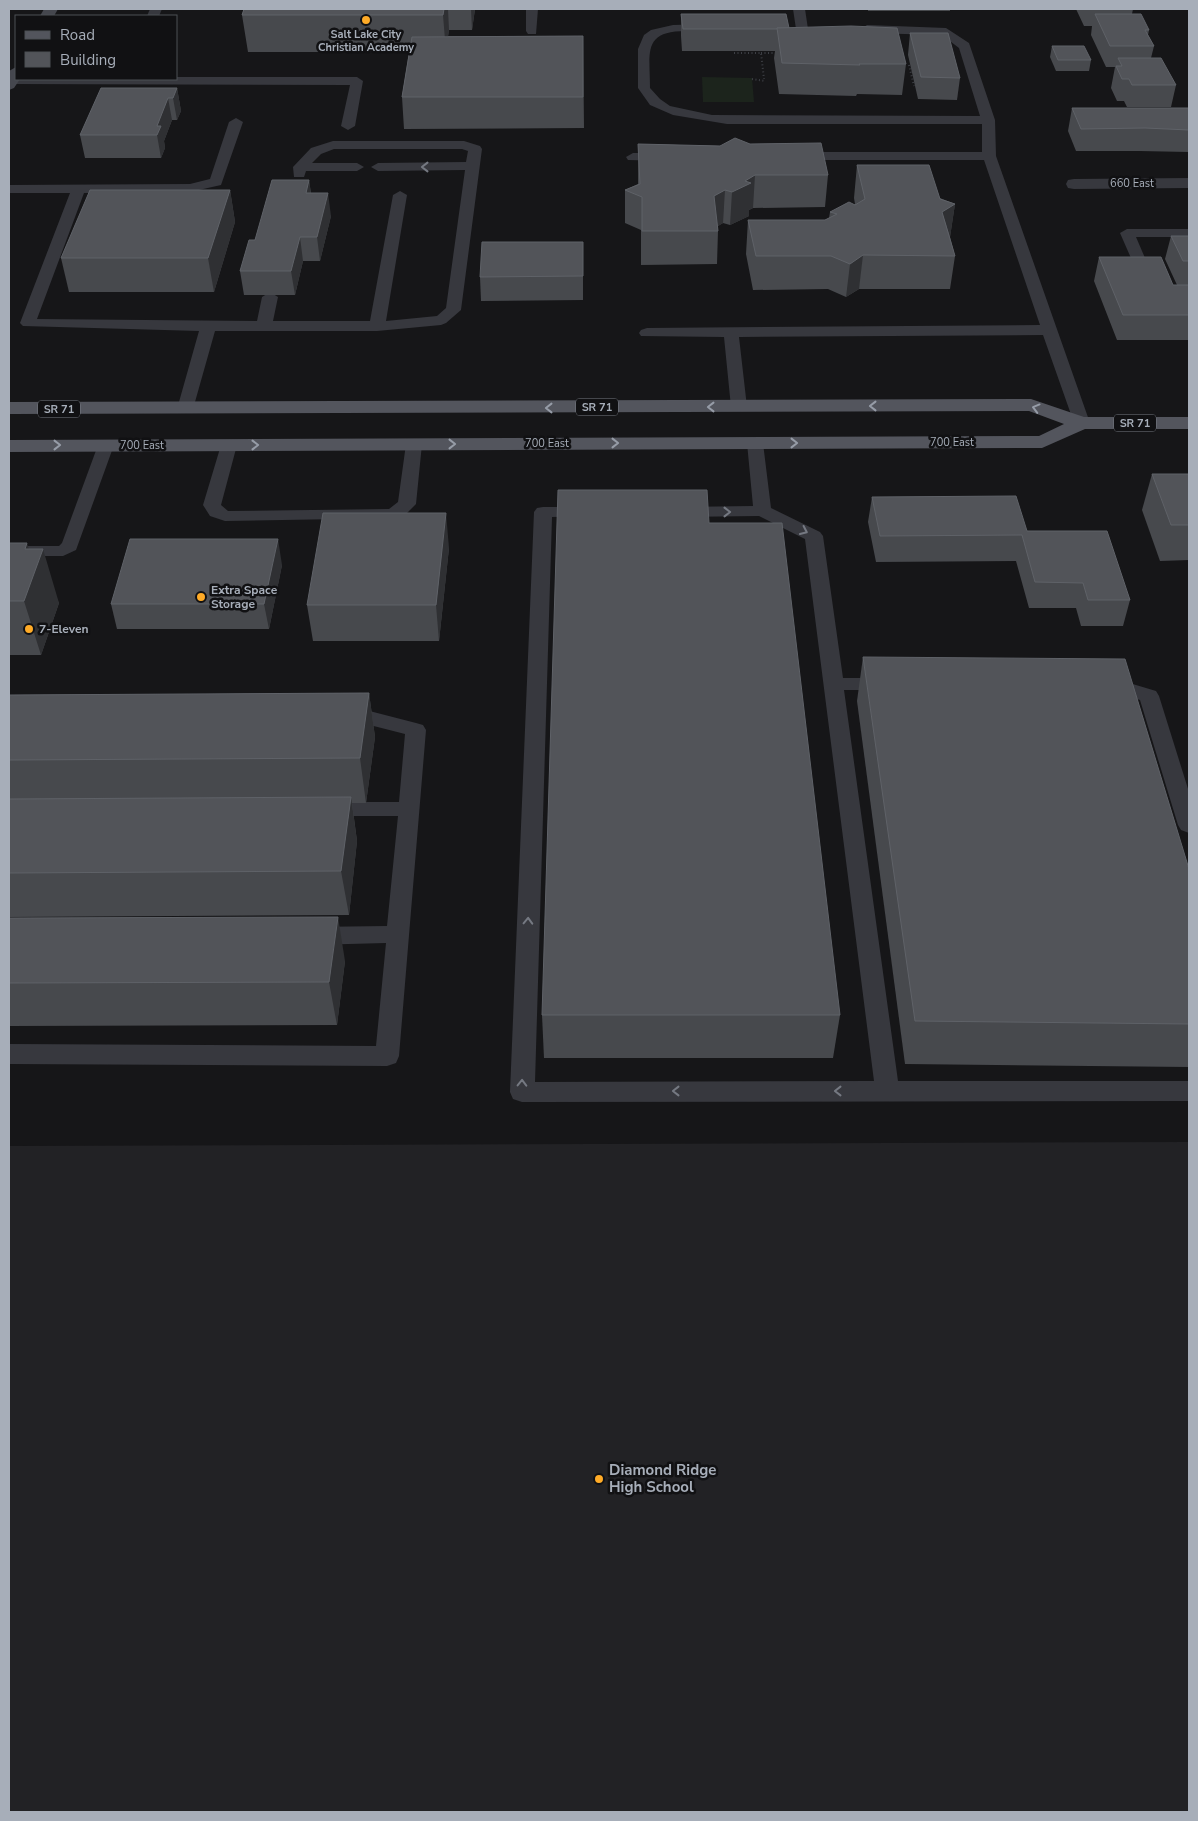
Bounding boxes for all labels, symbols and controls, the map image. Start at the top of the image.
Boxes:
marker: Salt Lake City Christian Academy [360,14,372,26]
legend [15,15,178,80]
text: Road [60,25,95,45]
place label: Salt Lake City Christian Academy [318,27,414,55]
text: Building [60,50,116,70]
one-way arrow [421,162,428,172]
street label: 660 East [1110,176,1154,191]
road number: SR 71 [576,398,618,416]
road number: SR 71 [38,400,80,418]
one-way arrow [869,401,877,411]
one-way arrow [707,402,714,412]
one-way arrow [544,403,552,413]
one-way arrow [1032,403,1040,413]
road number: SR 71 [1114,414,1156,432]
street label: 700 East [930,435,974,450]
street label: 700 East [525,436,569,451]
street label: 700 East [120,438,164,453]
one-way arrow [612,438,619,448]
one-way arrow [790,438,798,448]
one-way arrow [449,439,457,449]
one-way arrow [54,440,62,450]
one-way arrow [252,440,259,450]
one-way arrow [723,507,731,517]
one-way arrow [799,525,808,535]
place label: Extra Space Storage [211,582,278,612]
marker: Extra Space Storage [195,591,207,603]
place label: 7-Eleven [39,621,88,637]
marker: 7-Eleven [23,623,35,635]
one-way arrow [523,917,533,924]
one-way arrow [517,1079,527,1087]
one-way arrow [672,1086,680,1096]
one-way arrow [834,1086,842,1096]
place label: Diamond Ridge High School [609,1460,716,1497]
marker: Diamond Ridge High School [593,1473,605,1485]

